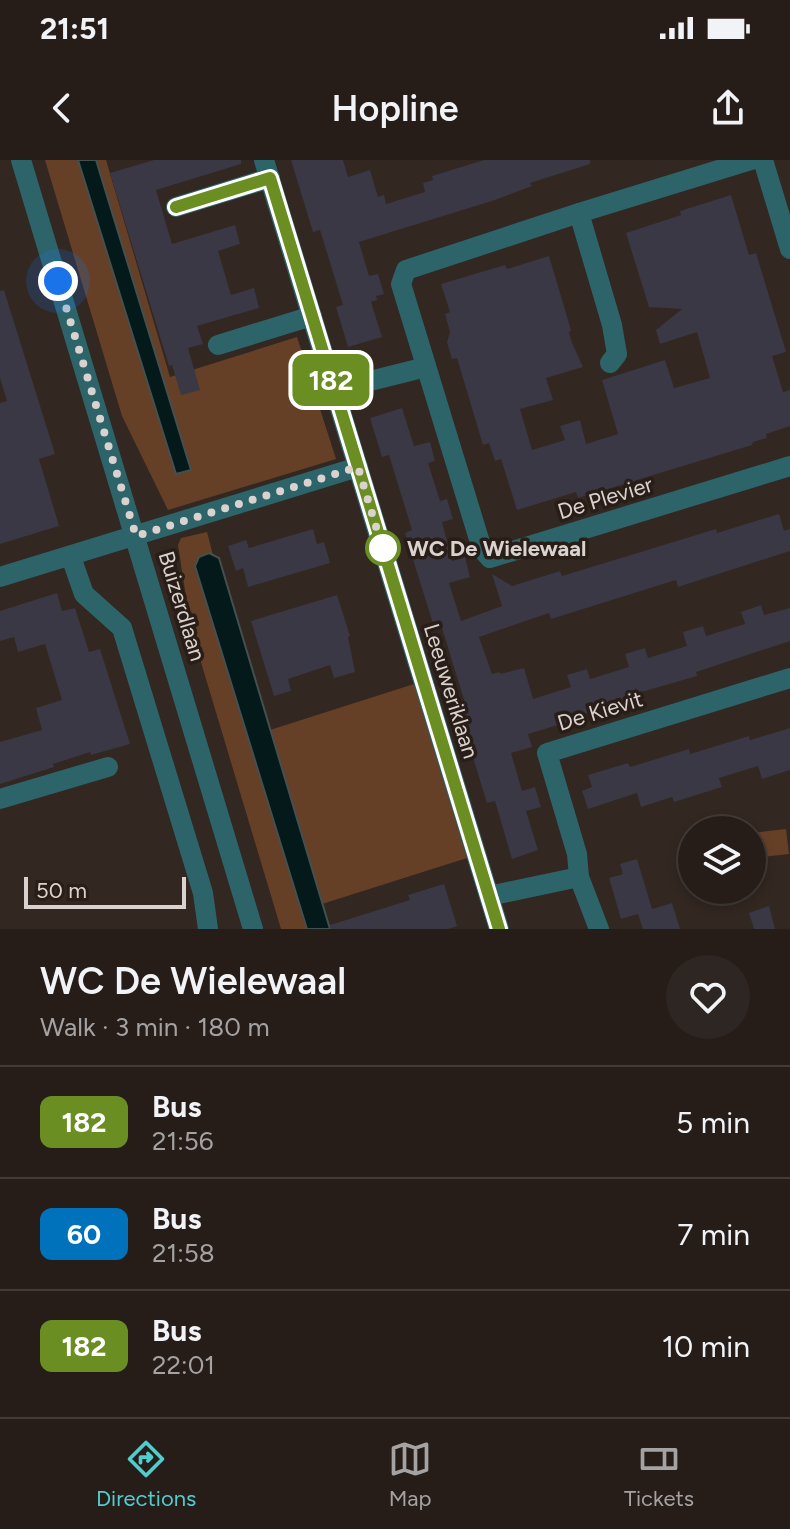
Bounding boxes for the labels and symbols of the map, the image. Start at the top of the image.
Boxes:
your location [38,261,78,301]
line badge: 182 [285,354,377,406]
street label: De Plevier [554,471,656,525]
marker: WC De Wielewaal [366,531,400,565]
place label: WC De Wielewaal [407,535,586,562]
street label: Buizerdlaan [152,548,212,664]
street label: Leeuweriklaan [418,620,484,762]
street label: De Kievit [554,685,646,737]
scale bar [24,873,186,909]

